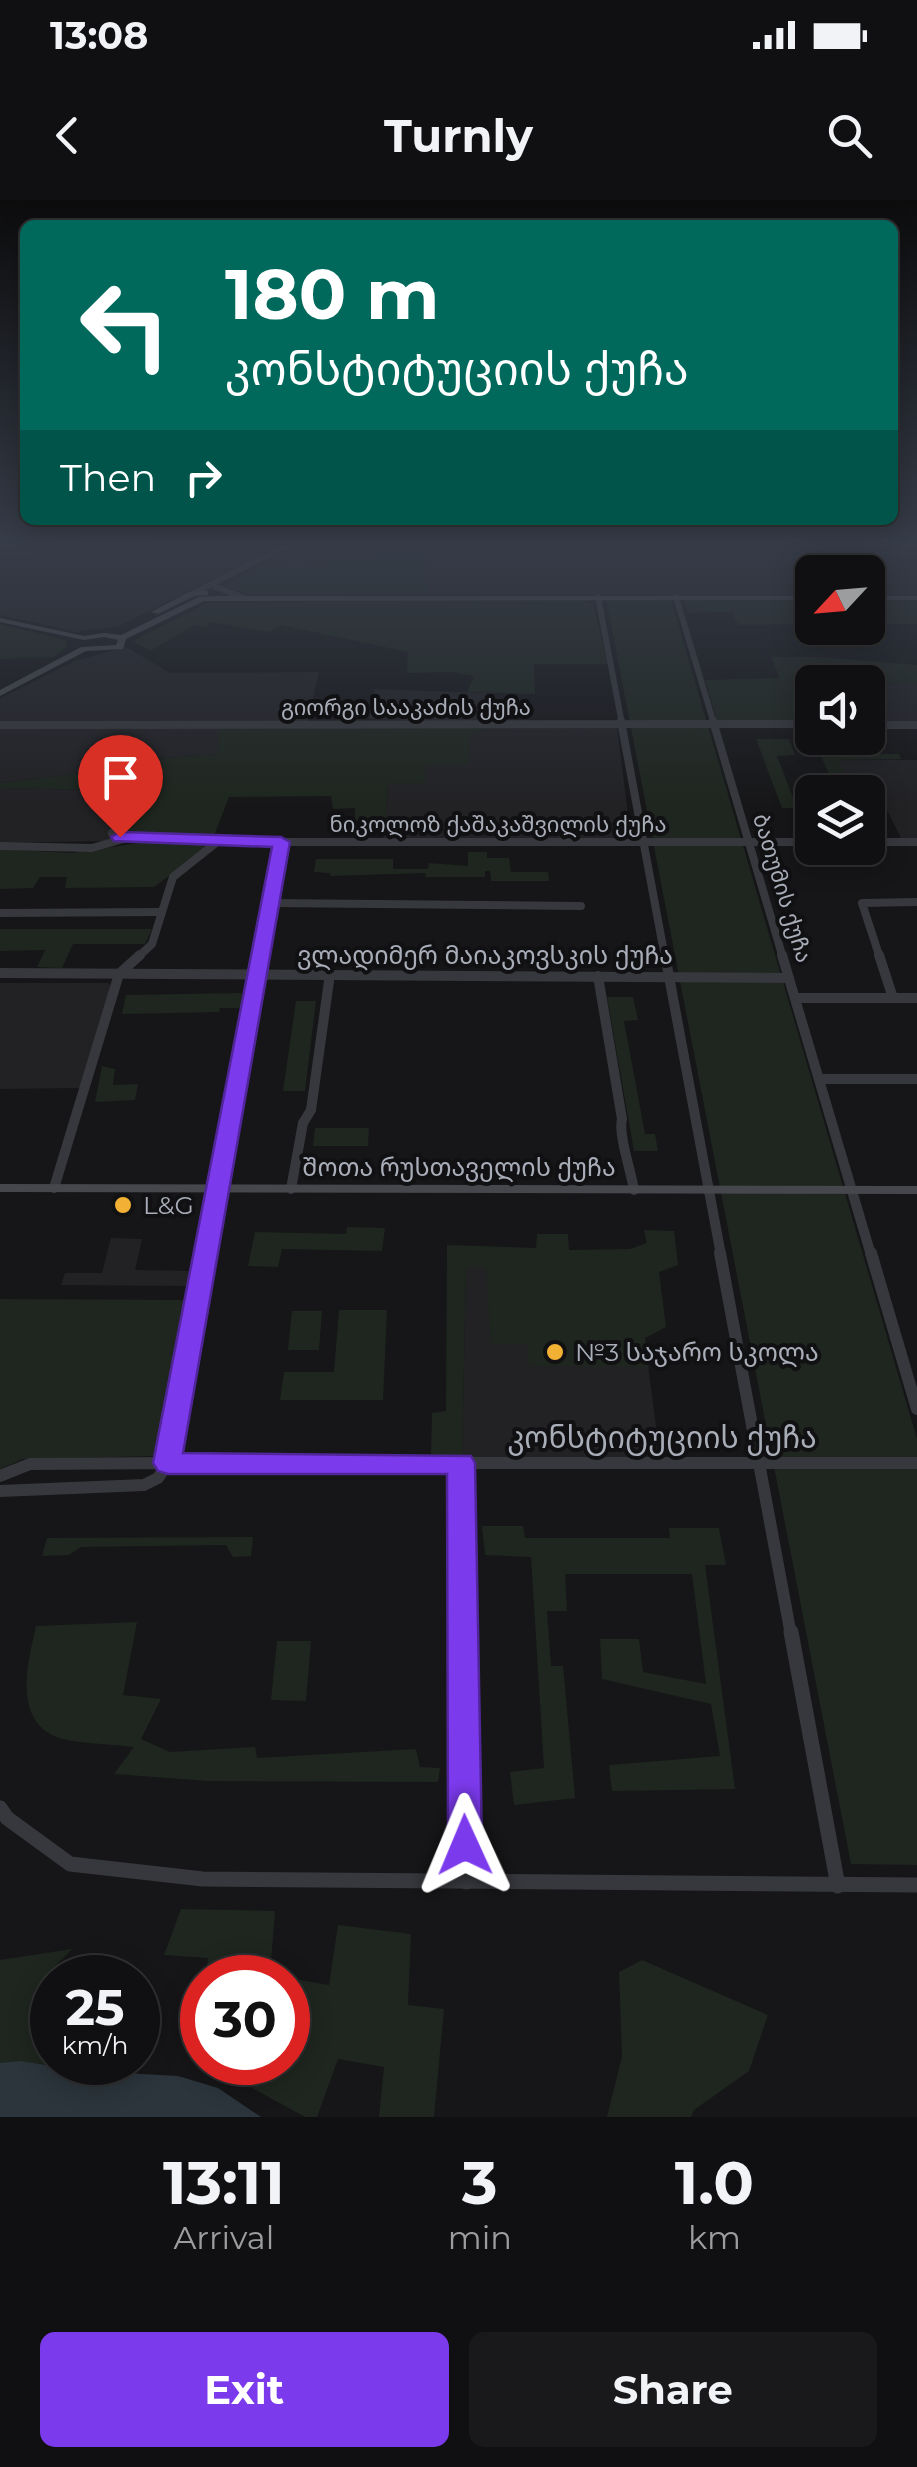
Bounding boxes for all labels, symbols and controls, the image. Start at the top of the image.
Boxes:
text: 13:08 [50,12,148,59]
icon: back [40,108,95,163]
text: Turnly [384,108,533,163]
icon: search [822,108,877,163]
text: 180 m [225,251,439,337]
icon: left [60,260,190,390]
text: კონსტიტუციის ქუჩა [225,341,689,396]
icon: right [176,450,231,505]
text: Then [60,454,156,501]
north arrow [795,555,885,645]
map controls [795,555,885,865]
button: sound [795,665,885,755]
street label: გიორგი სააკაძის ქუჩა [281,694,531,721]
pin [78,735,163,838]
icon: arrive [93,750,148,805]
button: layers [795,775,885,865]
street label: ბათუმის ქუჩა [747,810,818,966]
street label: ნიკოლოზ ქაშაკაშვილის ქუჩა [330,811,666,838]
street label: ვლადიმერ მაიაკოვსკის ქუჩა [297,940,673,971]
street label: შოთა რუსთაველის ქუჩა [302,1152,616,1183]
place label: L&G [143,1190,194,1220]
marker: L&G [112,1194,134,1216]
place label: №3 საჯარო სკოლა [575,1337,819,1368]
marker: №3 საჯარო სკოლა [544,1341,566,1363]
street label: კონსტიტუციის ქუჩა [507,1419,817,1456]
position arrow [413,1793,517,1897]
speed limit sign: 30 [180,1955,310,2085]
text: 25 [65,1977,125,2038]
text: km/h [62,2030,128,2060]
text: 13:11 [163,2146,285,2219]
text: 3 [462,2146,498,2219]
text: 1.0 [675,2146,754,2219]
text: Arrival [173,2218,274,2257]
text: min [448,2218,512,2257]
text: km [688,2218,741,2257]
button: Exit [40,2332,449,2447]
button: Share [469,2332,877,2447]

